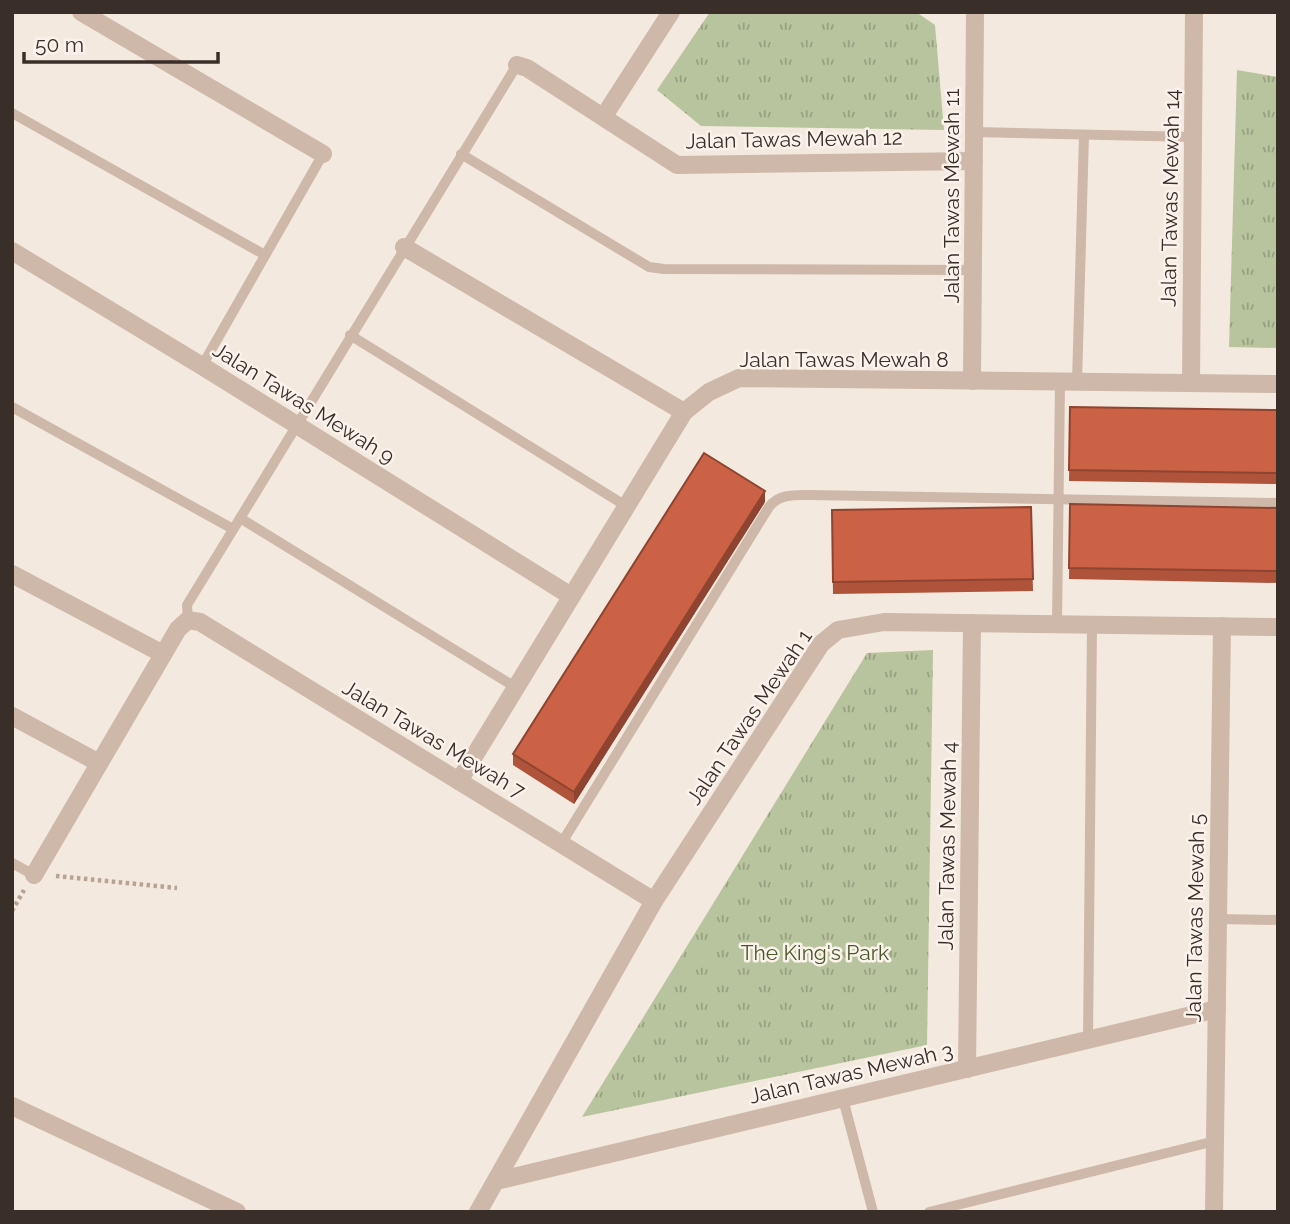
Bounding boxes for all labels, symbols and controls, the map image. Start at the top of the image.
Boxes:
scale bar [24,21,219,65]
text: 50 m [35,32,84,57]
street label: Jalan Tawas Mewah 11 [939,88,964,304]
street label: Jalan Tawas Mewah 14 [1156,89,1184,307]
street label: Jalan Tawas Mewah 12 [685,125,903,153]
street label: Jalan Tawas Mewah 9 [209,337,399,469]
street label: Jalan Tawas Mewah 8 [739,347,949,372]
street label: Jalan Tawas Mewah 1 [681,625,817,809]
street label: Jalan Tawas Mewah 7 [338,675,530,804]
street label: Jalan Tawas Mewah 4 [933,742,961,950]
street label: Jalan Tawas Mewah 5 [1181,814,1209,1022]
park label: The King's Park [741,940,889,965]
street label: Jalan Tawas Mewah 3 [747,1037,955,1109]

